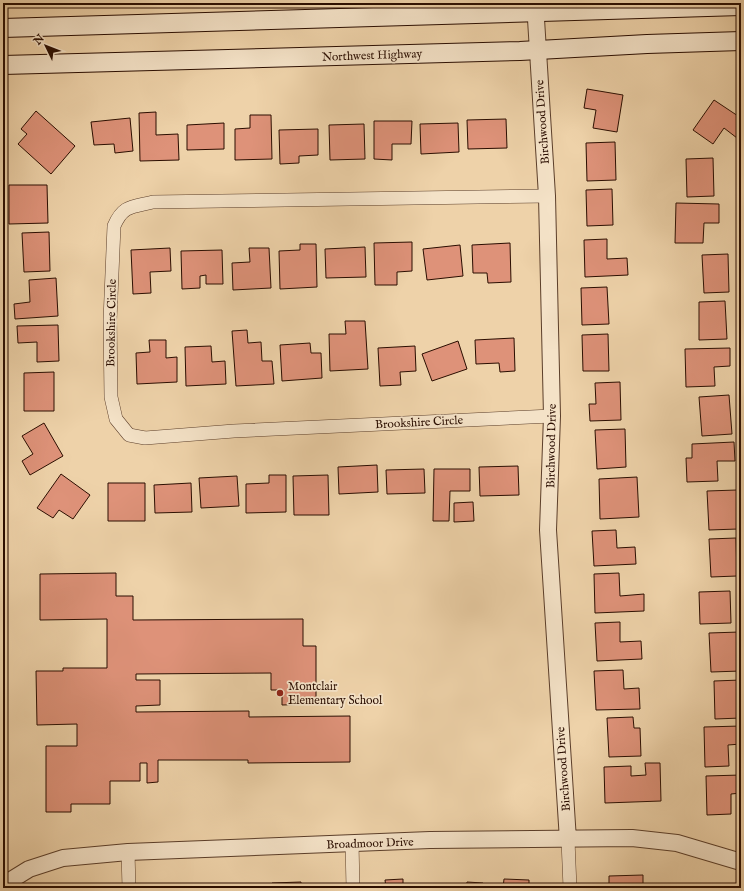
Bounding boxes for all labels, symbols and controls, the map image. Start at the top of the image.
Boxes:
north arrow [26,26,66,66]
text: N [30,31,48,49]
street label: Northwest Highway [321,46,423,65]
street label: Birchwood Drive [532,79,553,165]
street label: Brookshire Circle [103,278,120,367]
street label: Birchwood Drive [543,403,560,488]
street label: Brookshire Circle [375,413,464,432]
place label: Montclair Elementary School [288,679,383,708]
marker: Montclair Elementary School [275,688,285,698]
street label: Birchwood Drive [553,726,574,812]
street label: Broadmoor Drive [326,834,414,853]

